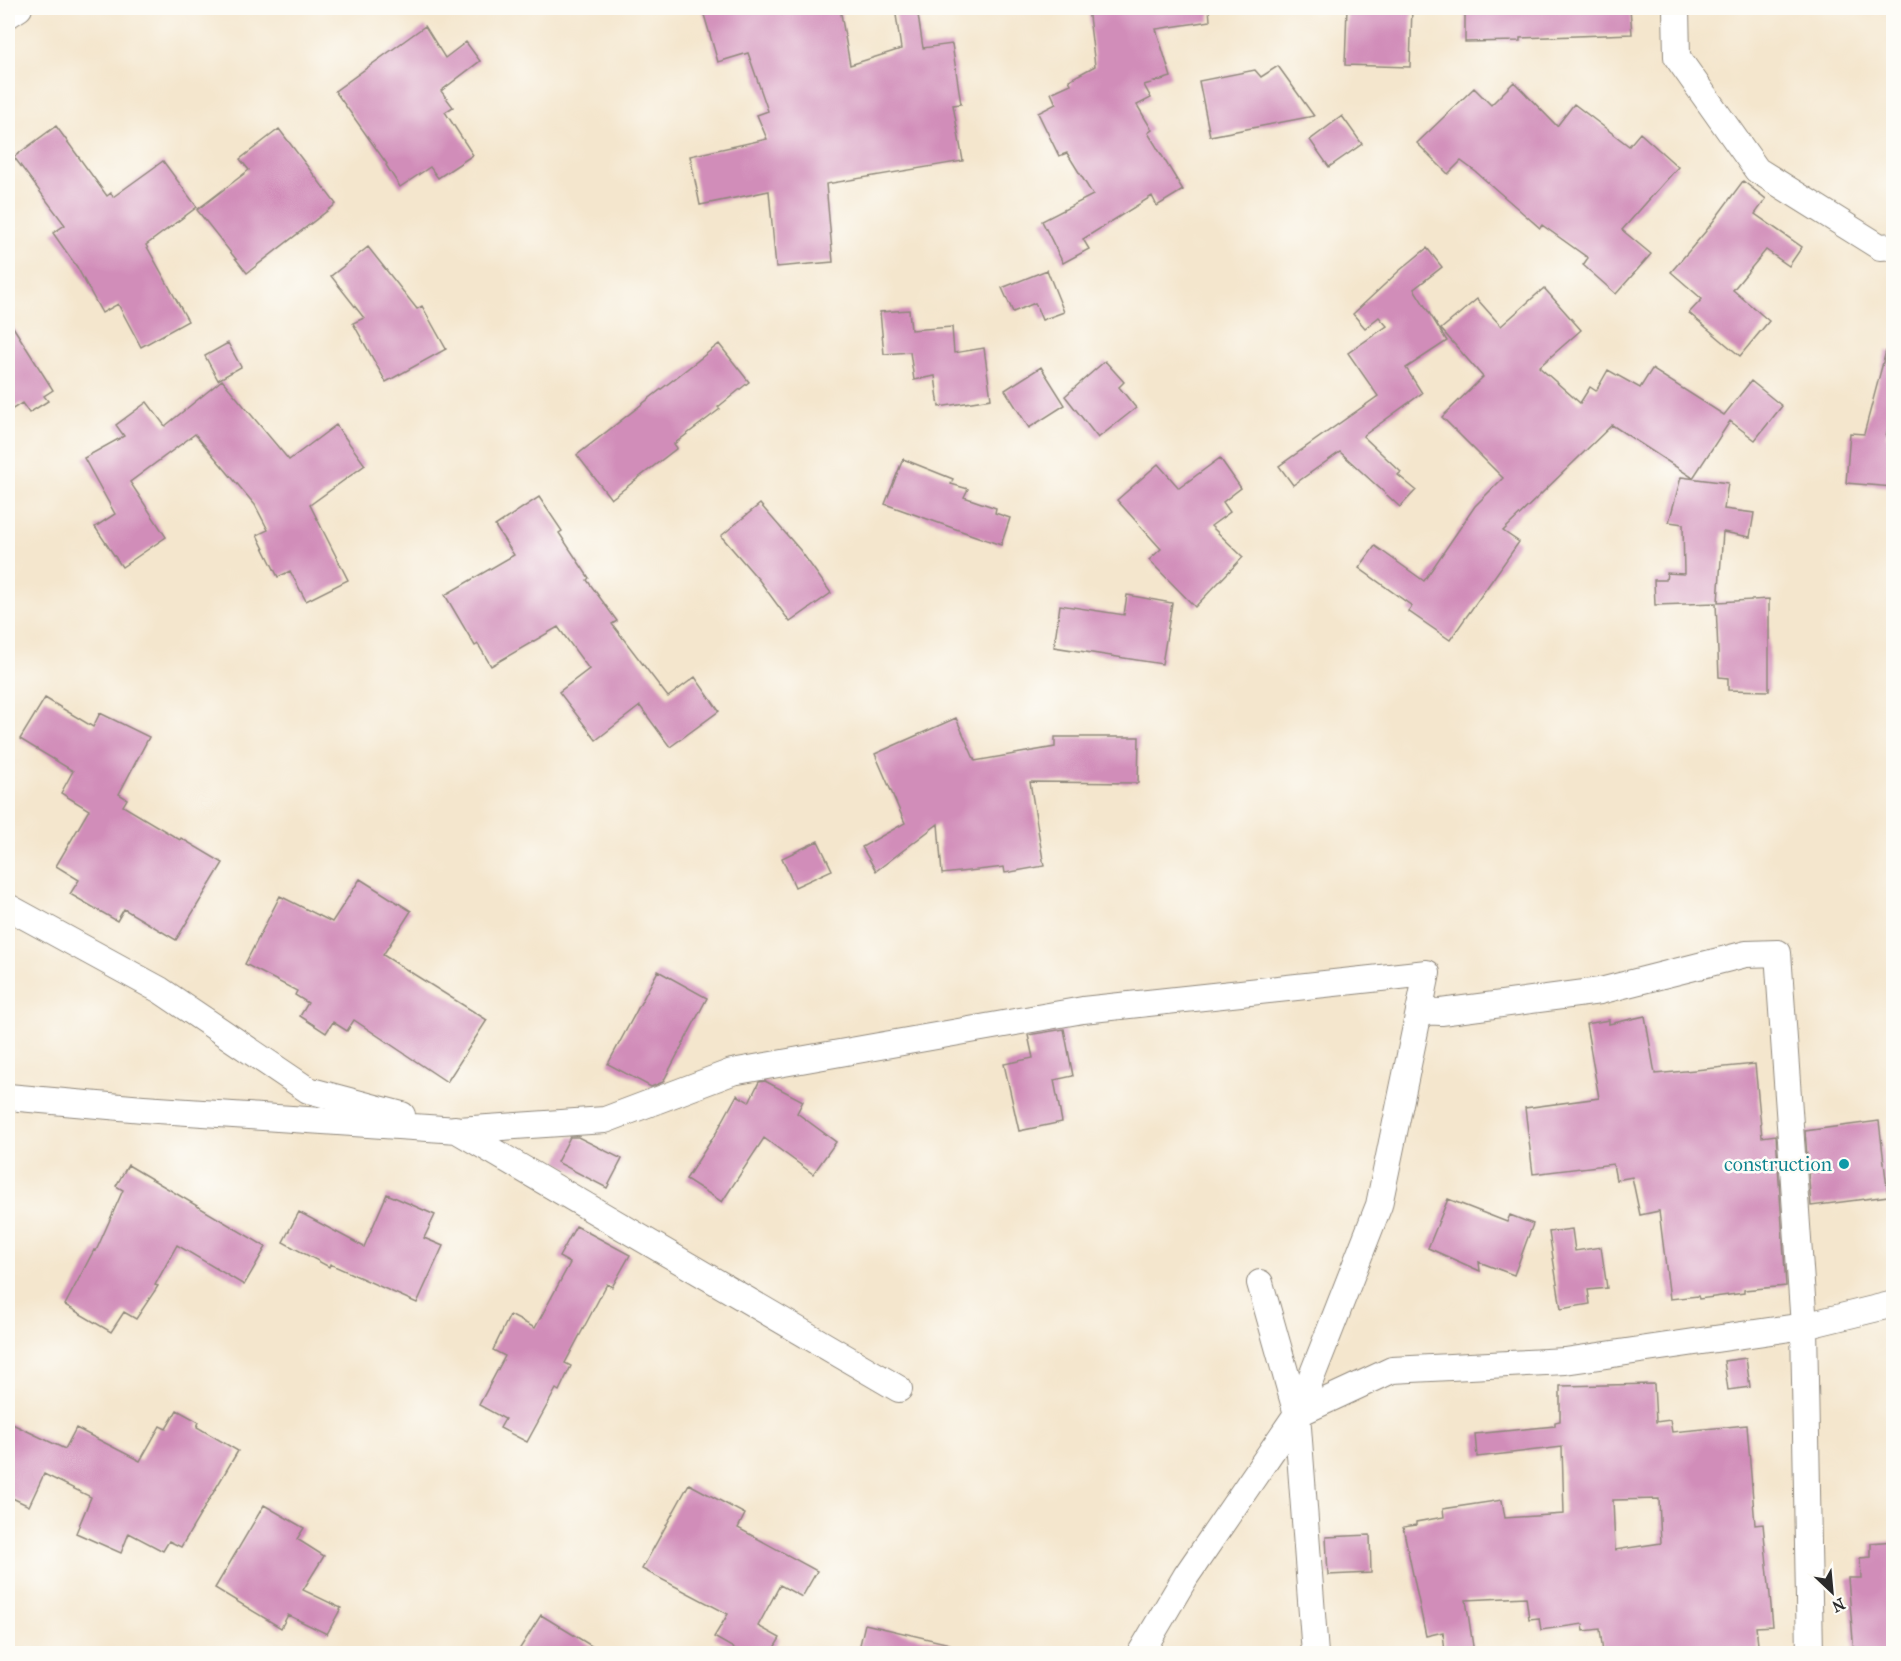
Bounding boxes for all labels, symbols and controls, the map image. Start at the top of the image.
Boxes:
place label: construction [1724,1153,1832,1176]
marker: construction [1837,1157,1851,1171]
north arrow [1802,1562,1862,1622]
text: N [1828,1594,1848,1617]

